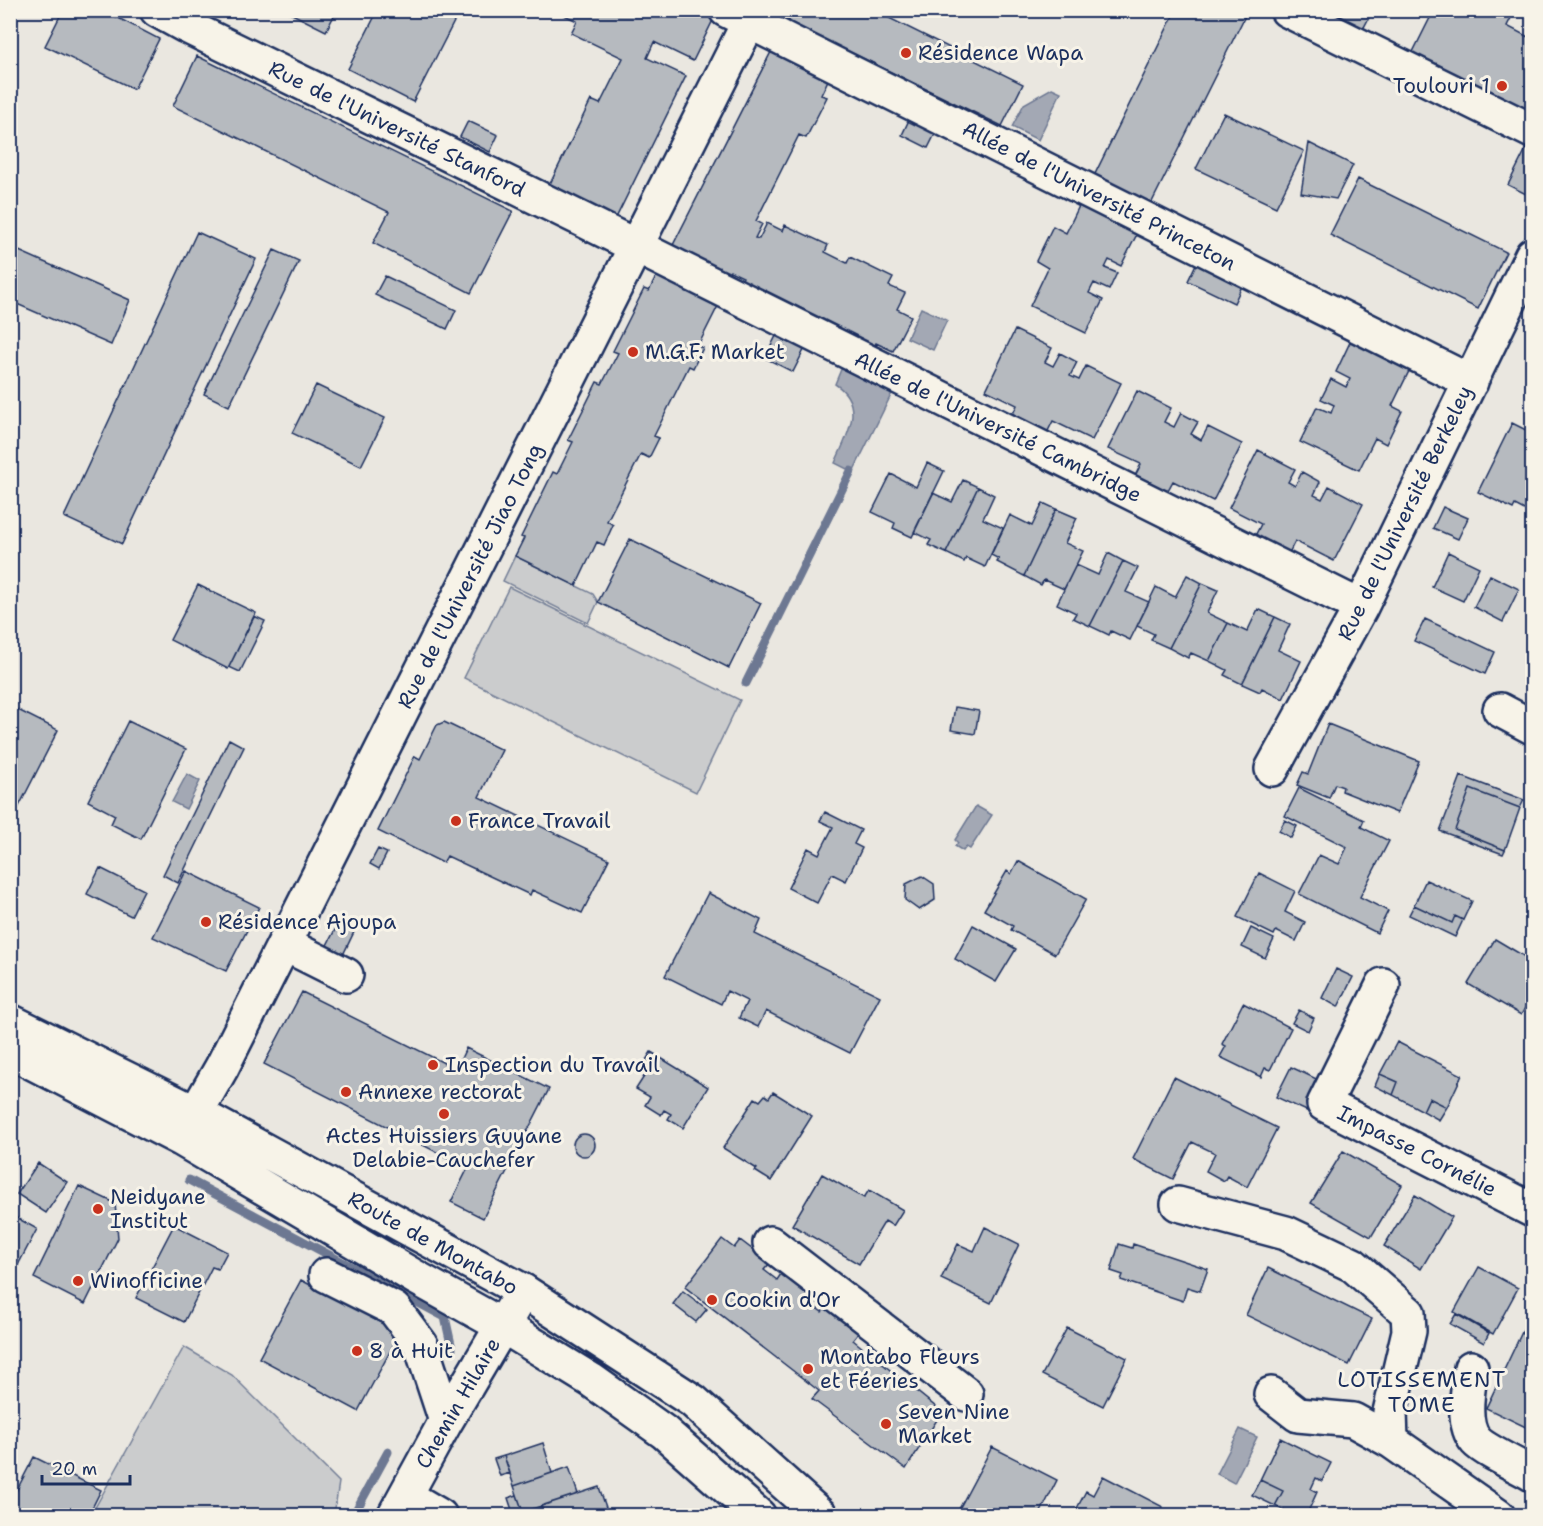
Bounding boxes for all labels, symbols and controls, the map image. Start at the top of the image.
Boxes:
place label: Résidence Wapa [918,39,1083,67]
marker: Résidence Wapa [899,46,913,60]
street label: Rue de l'Université Stanford [264,54,530,204]
place label: Toulouri 1 [1393,72,1490,100]
marker: Toulouri 1 [1495,79,1509,93]
street label: Allée de l'Université Princeton [957,115,1241,277]
place label: M.G.F. Market [645,338,785,366]
marker: M.G.F. Market [626,345,640,359]
street label: Allée de l'Université Cambridge [850,345,1146,509]
street label: Rue de l'Université Berkeley [1331,381,1479,645]
street label: Rue de l'Université Jiao Tong [391,439,549,713]
place label: France Travail [468,807,611,835]
marker: France Travail [449,814,463,828]
place label: Résidence Ajoupa [218,908,396,936]
marker: Résidence Ajoupa [199,915,213,929]
place label: Inspection du Travail [445,1051,660,1079]
marker: Inspection du Travail [426,1058,440,1072]
place label: Annexe rectorat [358,1078,522,1106]
marker: Annexe rectorat [339,1085,353,1099]
street label: Impasse Cornélie [1333,1099,1501,1203]
marker: Actes Huissiers Guyane Delabie-Cauchefer [437,1107,451,1121]
place label: Actes Huissiers Guyane Delabie-Cauchefer [326,1122,563,1174]
place label: Neidyane Institut [110,1183,206,1235]
street label: Route de Montabo [343,1185,523,1301]
marker: Neidyane Institut [91,1202,105,1216]
place label: Winofficine [90,1267,203,1295]
marker: Winofficine [71,1274,85,1288]
place label: Cookin d'Or [724,1286,841,1314]
marker: Cookin d'Or [705,1293,719,1307]
street label: Chemin Hilaire [409,1332,507,1474]
place label: 8 à Huit [369,1337,453,1365]
place label: Montabo Fleurs et Féeries [820,1343,980,1395]
marker: 8 à Huit [350,1344,364,1358]
marker: Montabo Fleurs et Féeries [801,1362,815,1376]
district label: LOTISSEMENT TOME [1337,1365,1507,1419]
place label: Seven Nine Market [898,1398,1010,1450]
marker: Seven Nine Market [879,1417,893,1431]
scale bar [42,1448,130,1486]
text: 20 m [51,1457,97,1481]

